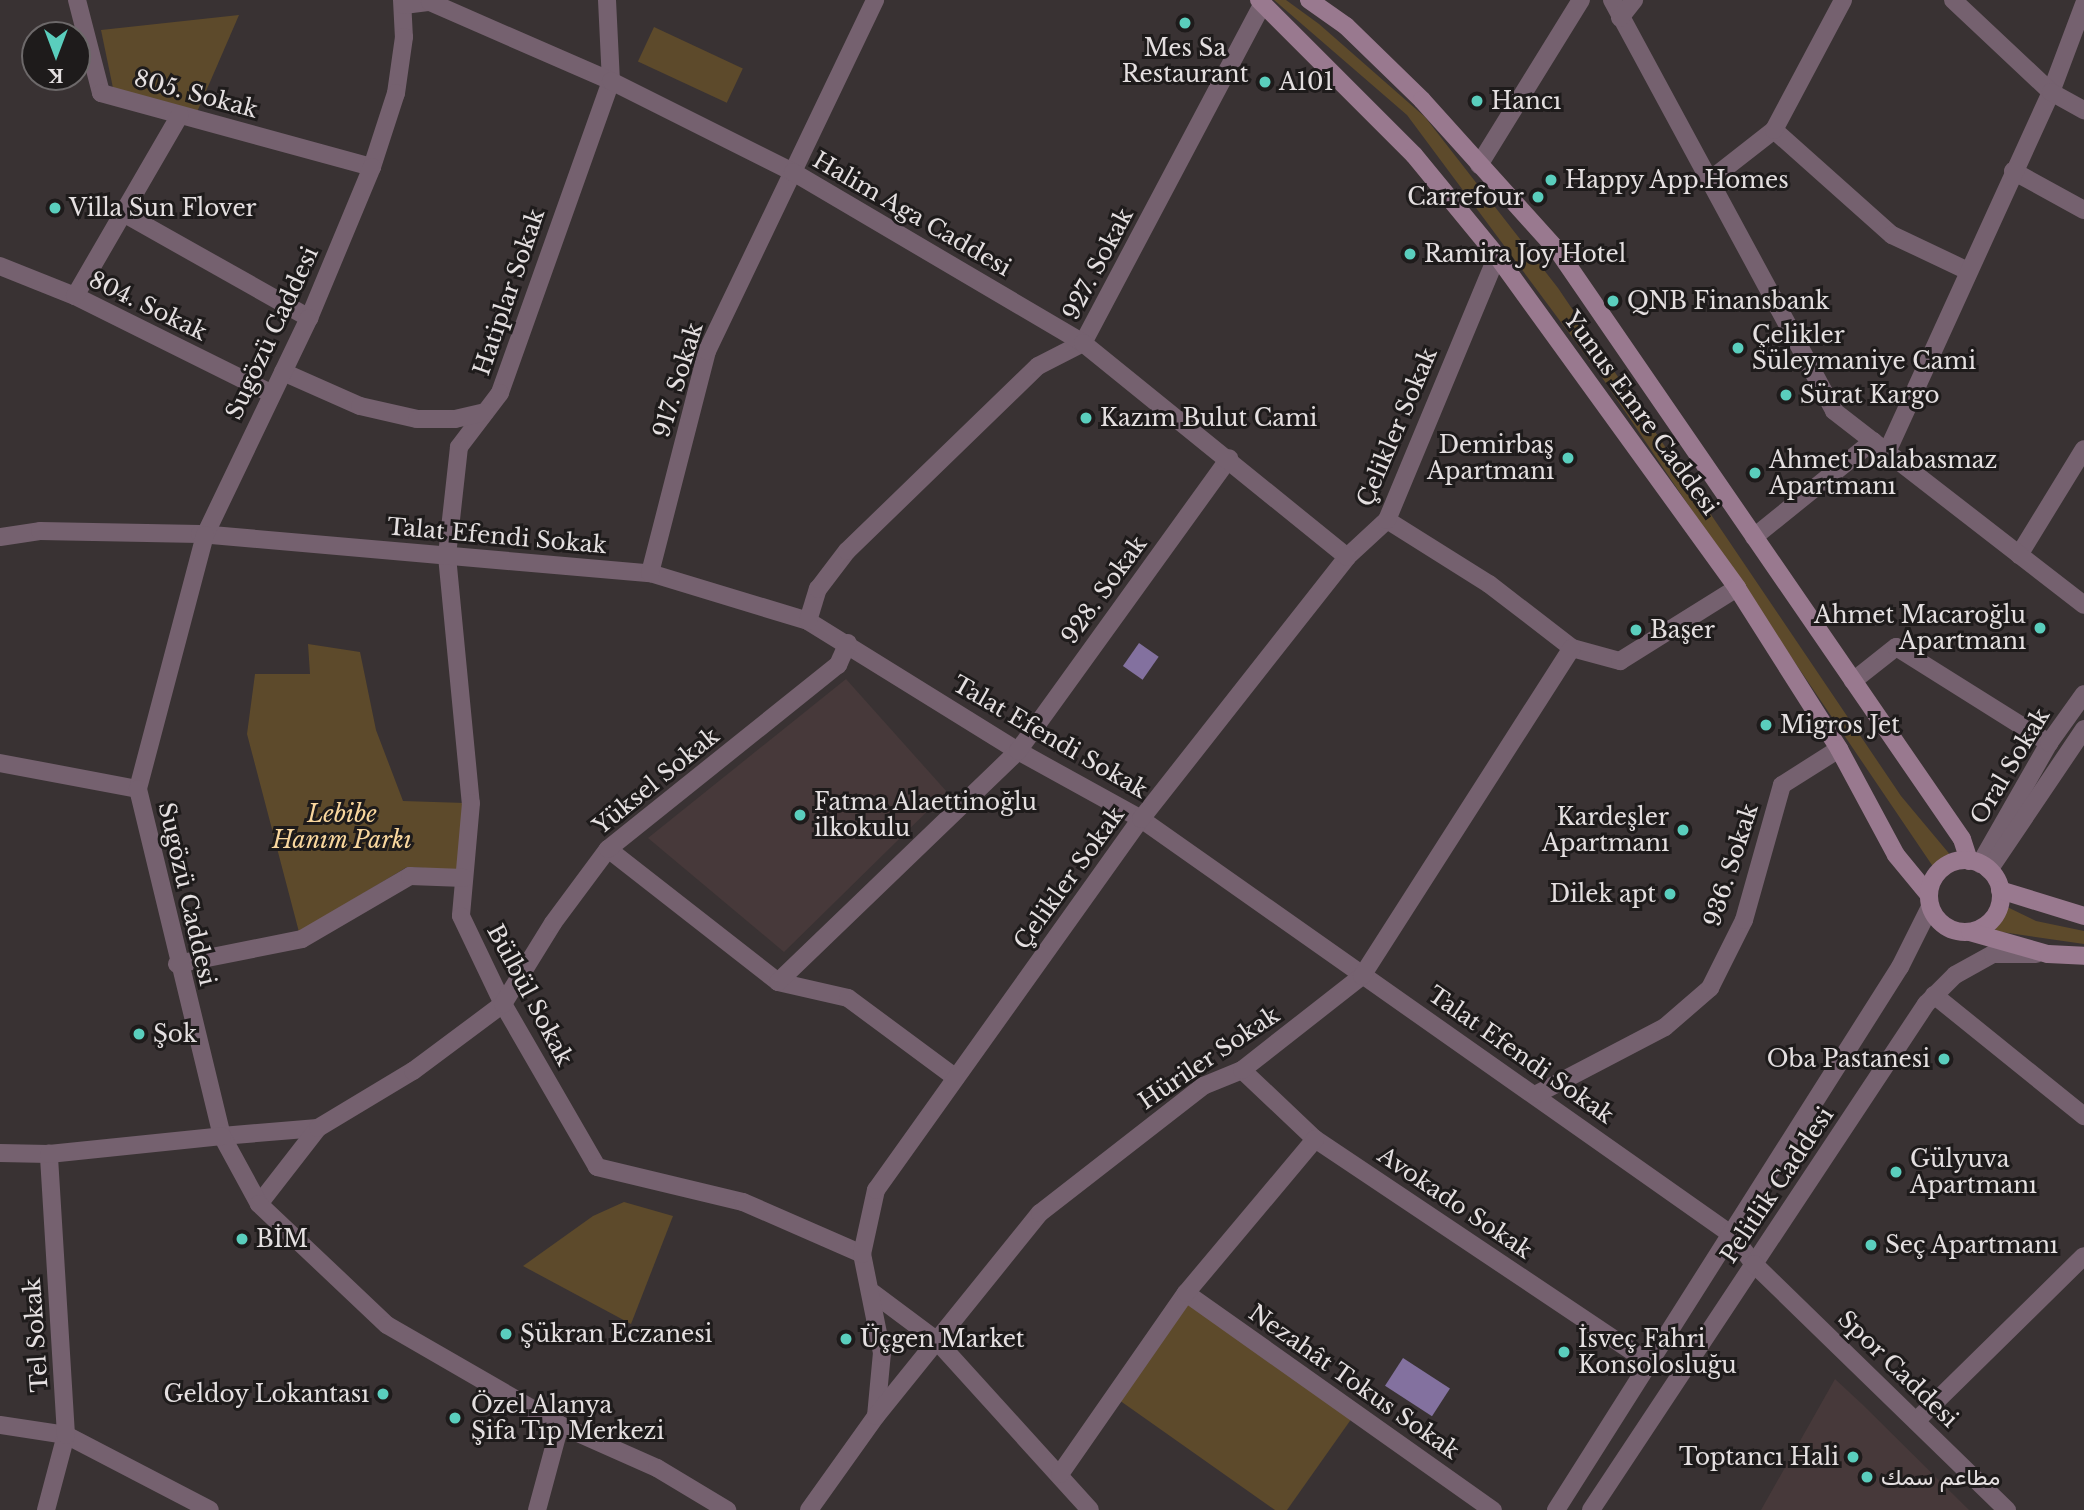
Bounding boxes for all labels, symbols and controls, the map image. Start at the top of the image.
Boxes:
marker: Mes Sa Restaurant [1177,15,1193,31]
north arrow [21,21,91,91]
place label: Mes Sa Restaurant [1122,34,1248,88]
text: K [48,64,64,87]
street label: 805. Sokak [131,64,261,124]
place label: A101 [1279,68,1334,96]
marker: A101 [1257,74,1273,90]
place label: Hancı [1491,87,1561,115]
marker: Hancı [1469,93,1485,109]
street label: Halim Aga Caddesi [808,146,1016,282]
place label: Happy App.Homes [1565,166,1790,194]
marker: Happy App.Homes [1543,172,1559,188]
place label: Carrefour [1407,183,1524,211]
marker: Carrefour [1530,189,1546,205]
place label: Villa Sun Flover [69,194,257,222]
marker: Villa Sun Flover [47,200,63,216]
street label: 927. Sokak [1057,203,1139,325]
street label: Hatiplar Sokak [467,205,551,379]
place label: Ramira Joy Hotel [1424,240,1627,268]
street label: Sugözü Caddesi [220,242,324,424]
marker: Ramira Joy Hotel [1402,246,1418,262]
street label: 804. Sokak [85,266,211,346]
place label: QNB Finansbank [1627,287,1829,315]
marker: QNB Finansbank [1605,293,1621,309]
street label: Yunus Emre Caddesi [1558,306,1724,520]
street label: 917. Sokak [647,319,709,441]
place label: Çelikler Süleymaniye Cami [1752,321,1976,375]
marker: Çelikler Süleymaniye Cami [1730,340,1746,356]
street label: Çelikler Sokak [1351,343,1443,511]
place label: Sürat Kargo [1800,381,1940,409]
marker: Sürat Kargo [1778,387,1794,403]
place label: Kazım Bulut Cami [1100,404,1317,432]
marker: Kazım Bulut Cami [1078,410,1094,426]
place label: Demirbaş Apartmanı [1427,431,1554,485]
place label: Ahmet Dalabasmaz Apartmanı [1769,446,1997,500]
marker: Demirbaş Apartmanı [1560,450,1576,466]
marker: Ahmet Dalabasmaz Apartmanı [1747,465,1763,481]
street label: Talat Efendi Sokak [386,513,608,559]
street label: 928. Sokak [1056,531,1152,649]
place label: Ahmet Macaroğlu Apartmanı [1814,601,2026,655]
place label: Başer [1650,616,1715,644]
marker: Ahmet Macaroğlu Apartmanı [2032,620,2048,636]
marker: Başer [1628,622,1644,638]
street label: Talat Efendi Sokak [948,670,1152,804]
street label: Oral Sokak [1965,703,2055,829]
place label: Migros Jet [1780,711,1900,739]
marker: Migros Jet [1758,717,1774,733]
street label: Yüksel Sokak [588,722,724,840]
place label: Fatma Alaettinoğlu ilkokulu [814,788,1038,842]
street label: Sugözü Caddesi [152,800,222,988]
park label: Lebibe Hanım Parkı [272,800,412,854]
street label: 936. Sokak [1698,800,1764,930]
street label: Çelikler Sokak [1008,801,1130,955]
place label: Kardeşler Apartmanı [1542,803,1669,857]
marker: Fatma Alaettinoğlu ilkokulu [792,807,808,823]
marker: Kardeşler Apartmanı [1675,822,1691,838]
place label: Dilek apt [1549,880,1656,908]
marker: Dilek apt [1662,886,1678,902]
street label: Bülbül Sokak [481,920,579,1070]
street label: Talat Efendi Sokak [1423,981,1619,1129]
street label: Hüriler Sokak [1133,1001,1285,1115]
place label: Şok [153,1020,197,1048]
marker: Şok [131,1026,147,1042]
place label: Oba Pastanesi [1766,1045,1930,1073]
marker: Oba Pastanesi [1936,1051,1952,1067]
street label: Pelitlik Caddesi [1715,1102,1839,1268]
street label: Avokado Sokak [1373,1141,1537,1265]
place label: Gülyuva Apartmanı [1910,1145,2037,1199]
marker: Gülyuva Apartmanı [1888,1164,1904,1180]
place label: BİM [256,1225,308,1253]
marker: BİM [234,1231,250,1247]
place label: Seç Apartmanı [1885,1231,2059,1259]
marker: Seç Apartmanı [1863,1237,1879,1253]
street label: Tel Sokak [18,1277,54,1393]
street label: Nezahât Tokus Sokak [1243,1299,1465,1465]
street label: Spor Caddesi [1832,1305,1964,1433]
place label: Şükran Eczanesi [520,1320,712,1348]
place label: Üçgen Market [860,1325,1025,1353]
place label: İsveç Fahri Konsolosluğu [1578,1325,1737,1379]
marker: Şükran Eczanesi [498,1326,514,1342]
marker: Üçgen Market [838,1331,854,1347]
marker: İsveç Fahri Konsolosluğu [1556,1344,1572,1360]
place label: Geldoy Lokantası [163,1380,369,1408]
marker: Geldoy Lokantası [375,1386,391,1402]
place label: Özel Alanya Şifa Tıp Merkezi [471,1391,665,1445]
marker: Özel Alanya Şifa Tıp Merkezi [445,1408,465,1428]
place label: Toptancı Hali [1679,1443,1839,1471]
marker: Toptancı Hali [1845,1449,1861,1465]
place label: مطاعم سمك [1881,1463,2000,1491]
marker: مطاعم سمك [1859,1469,1875,1485]

